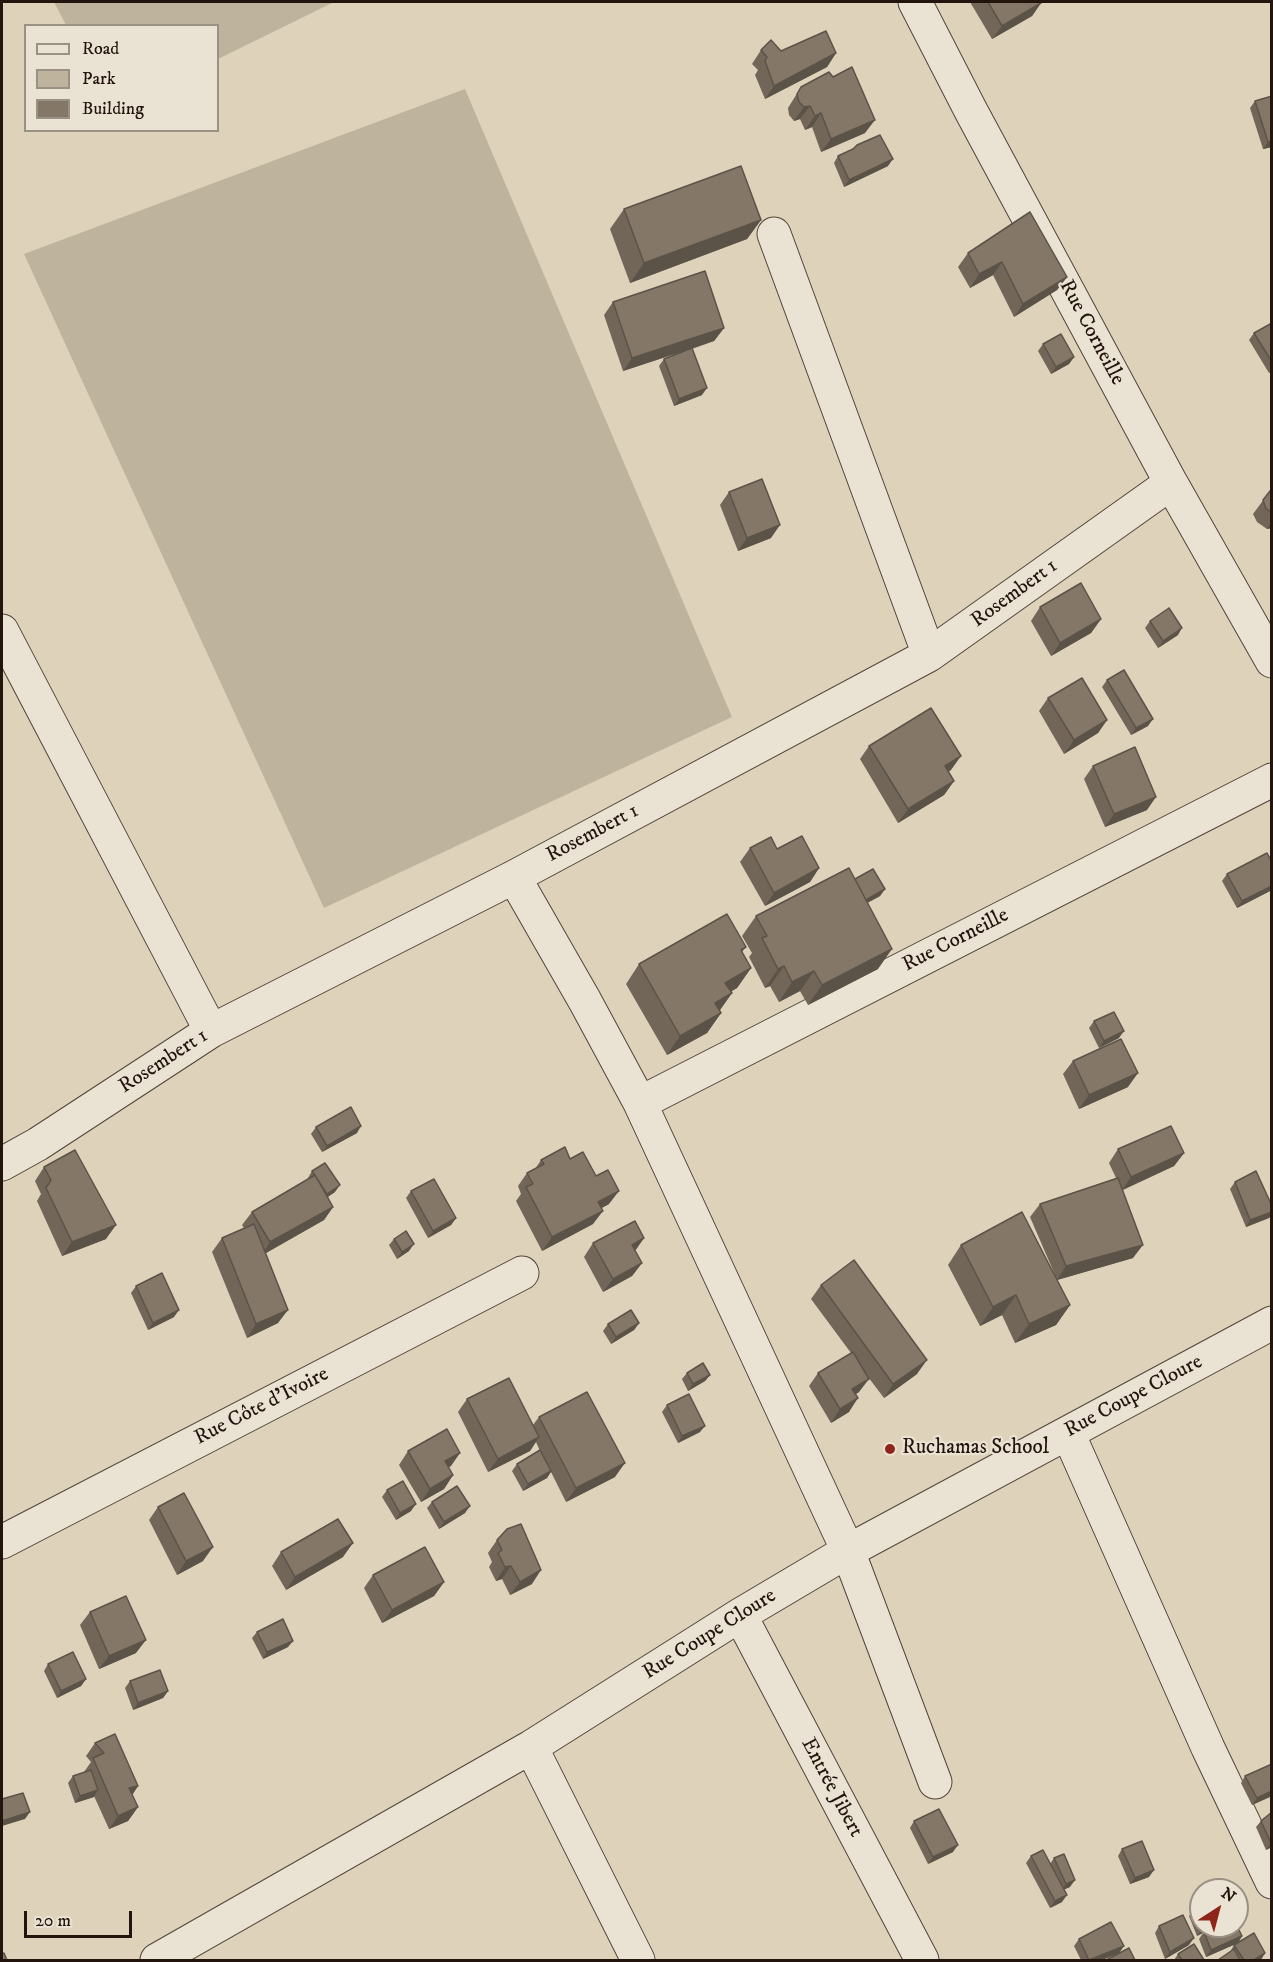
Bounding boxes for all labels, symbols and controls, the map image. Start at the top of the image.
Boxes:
legend [24,24,219,132]
text: Road [82,38,119,60]
text: Park [82,68,116,90]
text: Building [82,98,144,120]
street label: Rue Corneille [1053,276,1129,390]
street label: Rosembert 1 [967,554,1063,634]
street label: Rosembert 1 [543,799,643,869]
street label: Rue Corneille [899,904,1013,978]
street label: Rosembert 1 [115,1024,213,1100]
street label: Rue Coupe Cloure [1061,1350,1207,1444]
street label: Rue Côte d'Ivoire [191,1362,333,1452]
place label: Ruchamas School [902,1436,1049,1462]
marker: Ruchamas School [883,1442,897,1456]
street label: Rue Coupe Cloure [639,1584,781,1686]
street label: Entrée Jibert [794,1734,868,1842]
north arrow [1189,1878,1249,1938]
text: N [1217,1883,1240,1907]
scale bar [27,1899,135,1937]
text: 20 m [35,1910,71,1932]

